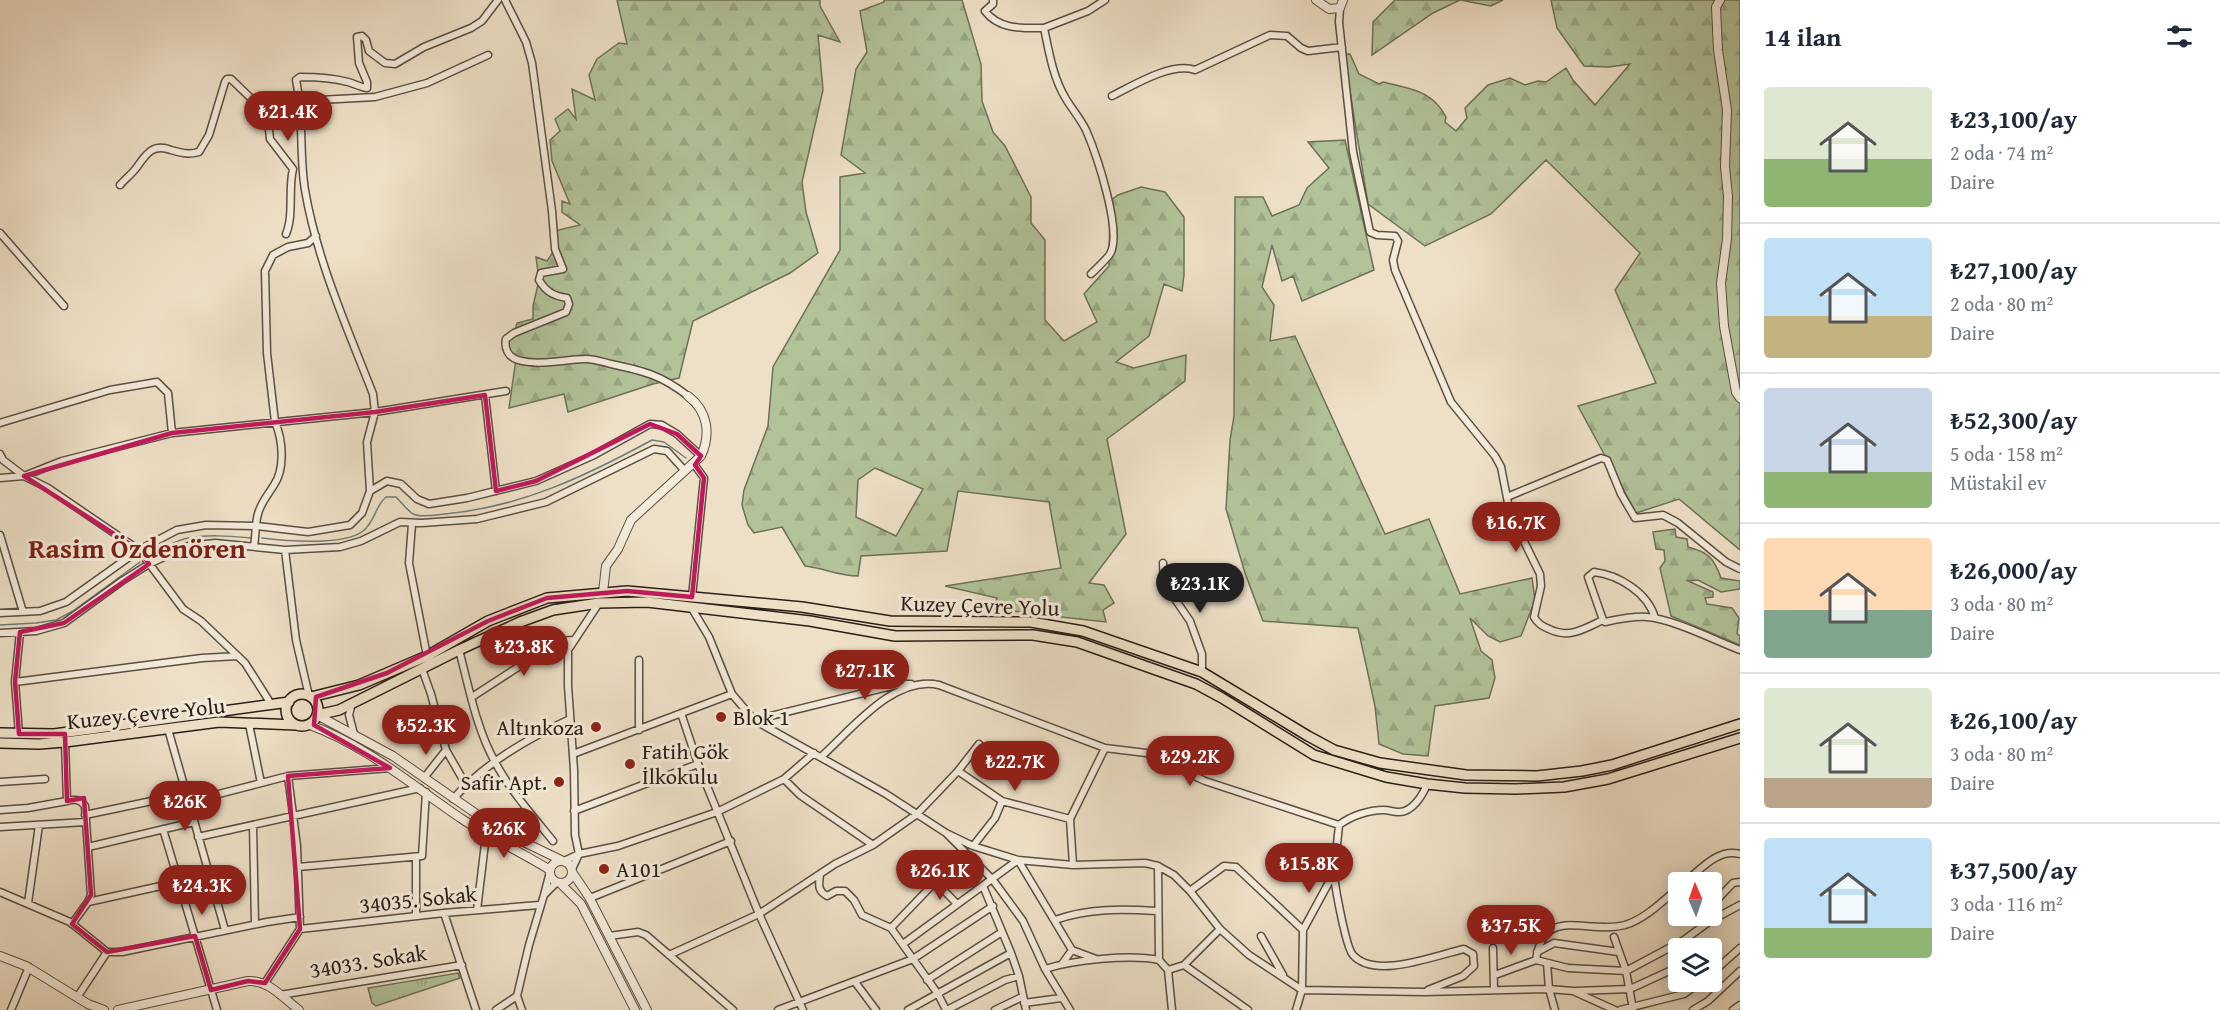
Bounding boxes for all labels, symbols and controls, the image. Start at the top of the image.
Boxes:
text: 14 ilan [1764,17,1841,56]
icon: filters [2163,20,2196,53]
pin: ₺21.4K [239,91,337,142]
text: ₺21.4K [258,96,318,125]
text: ₺23,100/ay [1950,99,2077,138]
icon: home [1812,111,1884,183]
text: 2 oda · 74 m² [1950,138,2053,167]
text: Daire [1950,167,1995,196]
text: ₺27,100/ay [1950,250,2077,289]
icon: home [1812,262,1884,334]
text: 2 oda · 80 m² [1950,289,2053,318]
text: Daire [1950,318,1995,347]
text: ₺52,300/ay [1950,400,2077,439]
icon: home [1812,412,1884,484]
text: 5 oda · 158 m² [1950,439,2063,468]
text: Müstakil ev [1950,468,2047,497]
pin: ₺16.7K [1467,502,1565,553]
text: ₺16.7K [1486,507,1546,536]
district label: Rasim Özdenören [28,527,246,568]
text: ₺26,000/ay [1950,550,2077,589]
icon: home [1812,562,1884,634]
pin: ₺23.1K [1151,563,1249,614]
text: ₺23.1K [1170,568,1230,597]
street label: Kuzey Çevre Yolu [900,586,1060,624]
text: 3 oda · 80 m² [1950,589,2053,618]
text: Daire [1950,618,1995,647]
pin: ₺23.8K [475,626,573,677]
text: ₺23.8K [494,631,554,660]
pin: ₺27.1K [816,650,914,701]
text: ₺27.1K [835,655,895,684]
street label: Kuzey Çevre Yolu [65,689,227,737]
text: ₺26,100/ay [1950,700,2077,739]
place label: Blok 1 [733,701,789,733]
pin: ₺52.3K [377,705,475,756]
text: ₺52.3K [396,710,456,739]
marker: Blok 1 [714,710,728,724]
place label: Altınkoza [496,711,585,743]
icon: home [1812,712,1884,784]
marker: Altınkoza [589,720,603,734]
place label: Fatih Gök İlkokulu [642,735,730,792]
pin: ₺29.2K [1141,736,1239,787]
text: 3 oda · 80 m² [1950,739,2053,768]
pin: ₺22.7K [966,741,1064,792]
text: ₺29.2K [1160,741,1220,770]
text: ₺22.7K [985,746,1045,775]
marker: Fatih Gök İlkokulu [623,757,637,771]
place label: Safir Apt. [460,766,547,798]
text: Daire [1950,768,1995,797]
marker: Safir Apt. [552,775,566,789]
pin: ₺26K [149,781,221,832]
text: ₺26K [163,786,207,815]
pin: ₺26K [468,808,540,859]
text: ₺26K [482,813,526,842]
pin: ₺15.8K [1260,843,1358,894]
text: ₺15.8K [1279,848,1339,877]
pin: ₺26.1K [891,850,989,901]
text: ₺37,500/ay [1950,850,2077,889]
place label: A101 [616,853,661,885]
text: ₺26.1K [910,855,970,884]
marker: A101 [597,862,611,876]
icon: home [1812,862,1884,934]
pin: ₺24.3K [153,865,251,916]
text: ₺24.3K [172,870,232,899]
north arrow [1668,872,1722,926]
map controls [1668,872,1722,992]
street label: 34035. Sokak [358,877,479,921]
text: 3 oda · 116 m² [1950,889,2063,918]
pin: ₺37.5K [1462,905,1560,956]
text: ₺37.5K [1481,910,1541,939]
text: Daire [1950,918,1995,947]
street label: 34033. Sokak [307,936,430,986]
button: layers [1668,938,1722,992]

